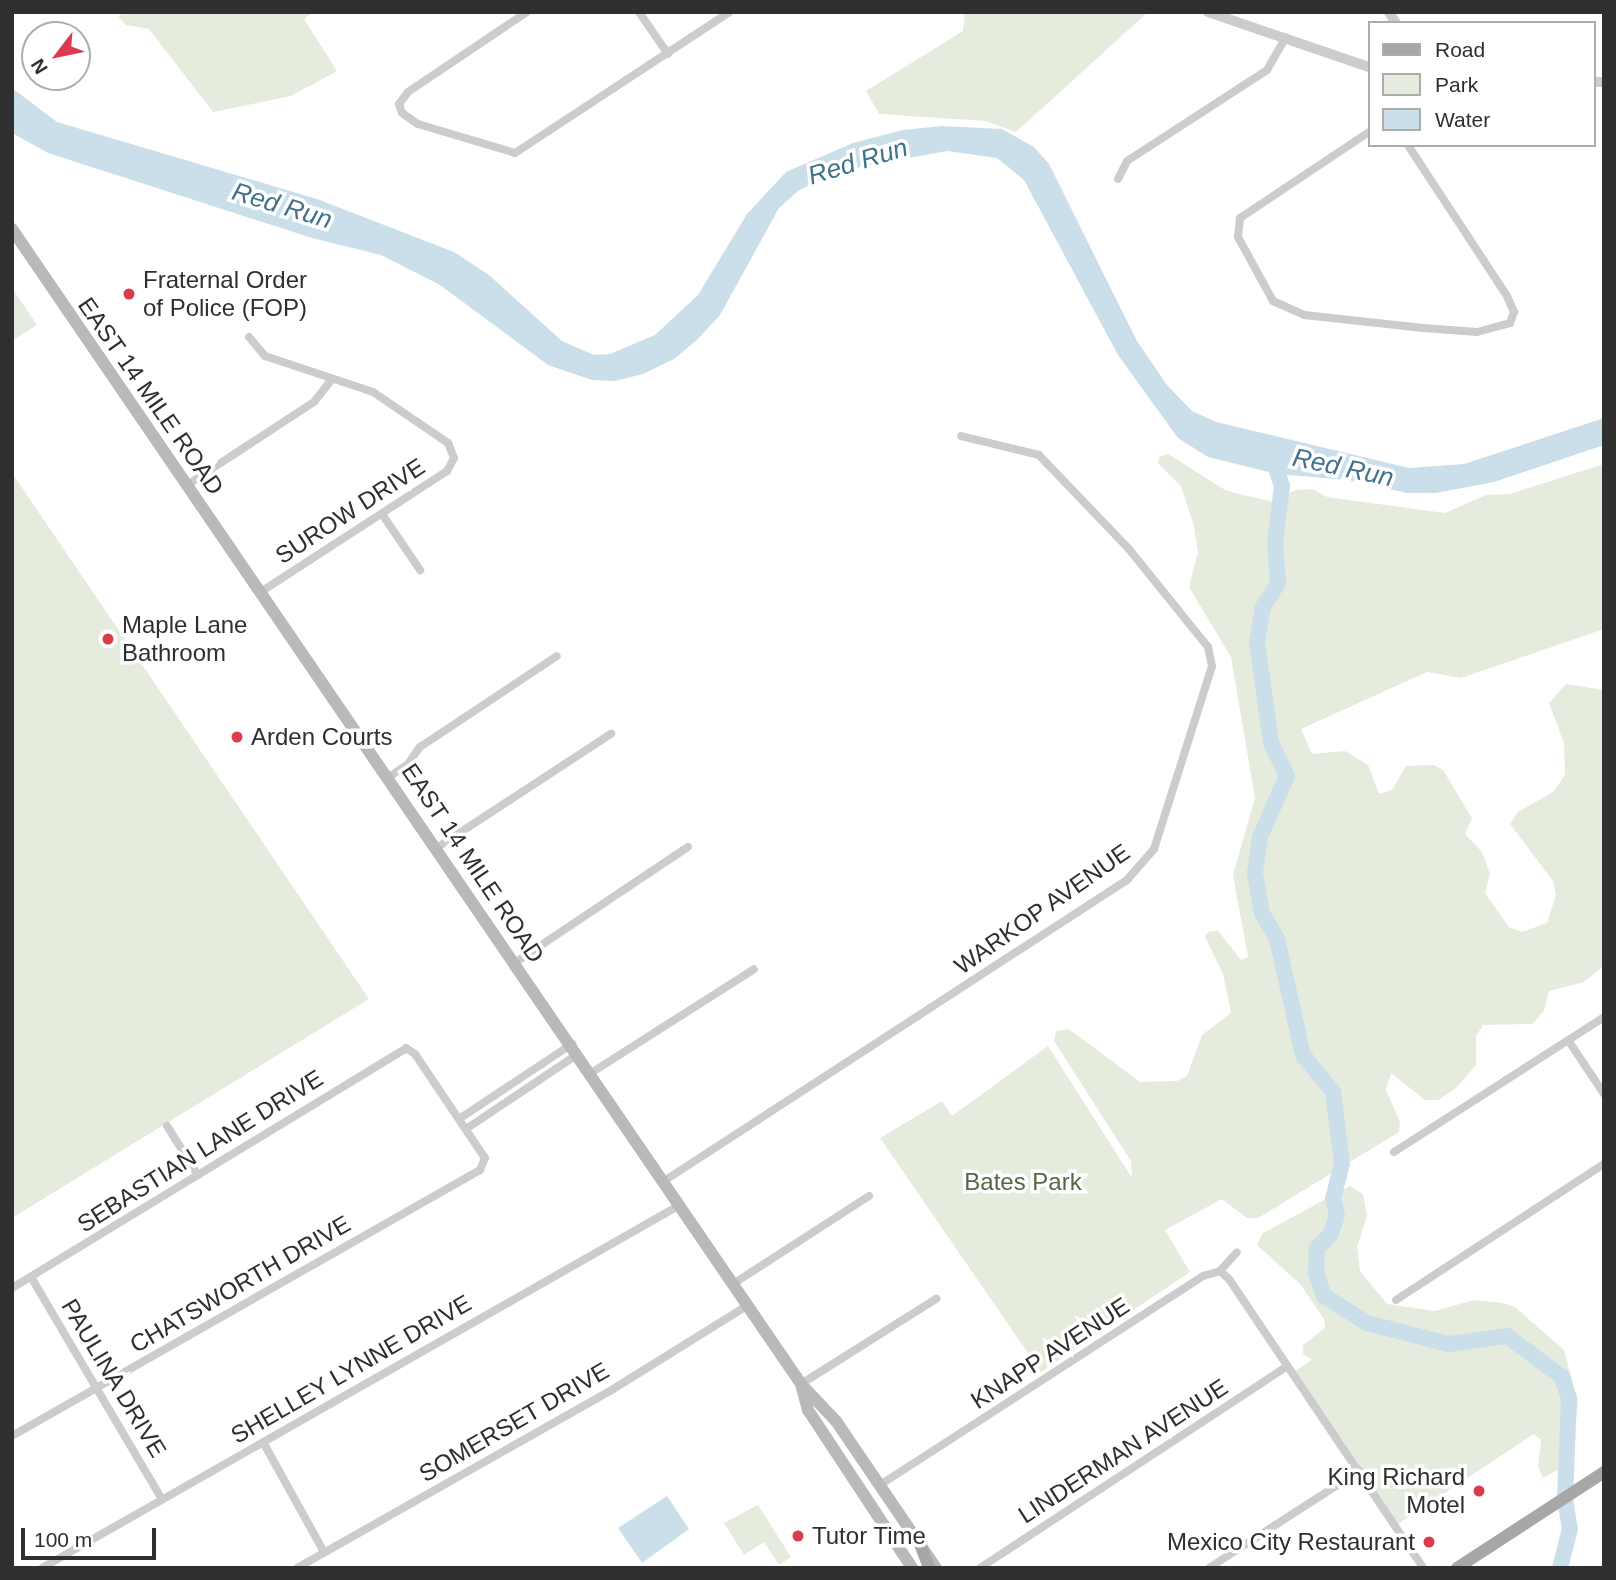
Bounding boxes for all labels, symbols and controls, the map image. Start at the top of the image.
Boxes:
north arrow [21,21,91,91]
legend [1368,21,1595,147]
text: Road [1435,38,1485,61]
text: N [27,55,52,78]
text: Park [1435,73,1478,96]
text: Water [1435,108,1490,131]
water label: Red Run [804,132,912,192]
water label: Red Run [228,176,336,236]
place label: Fraternal Order of Police (FOP) [143,266,307,322]
marker: Fraternal Order of Police (FOP) [121,286,137,302]
street label: EAST 14 MILE ROAD [72,292,230,500]
water label: Red Run [1290,442,1396,494]
street label: SUROW DRIVE [270,452,430,570]
place label: Maple Lane Bathroom [122,611,247,667]
marker: Maple Lane Bathroom [100,631,116,647]
place label: Arden Courts [251,723,392,751]
marker: Arden Courts [229,729,245,745]
street label: EAST 14 MILE ROAD [395,758,551,968]
street label: WARKOP AVENUE [948,837,1136,981]
street label: SEBASTIAN LANE DRIVE [72,1064,328,1238]
park label: Bates Park [964,1168,1082,1196]
street label: CHATSWORTH DRIVE [125,1209,355,1359]
street label: SHELLEY LYNNE DRIVE [226,1288,476,1450]
street label: KNAPP AVENUE [965,1291,1135,1415]
street label: PAULINA DRIVE [55,1293,173,1463]
street label: SOMERSET DRIVE [414,1356,614,1488]
street label: LINDERMAN AVENUE [1012,1372,1234,1530]
place label: King Richard Motel [1328,1463,1465,1519]
marker: King Richard Motel [1471,1483,1487,1499]
scale bar [24,1514,159,1558]
place label: Tutor Time [812,1522,926,1550]
text: 100 m [34,1528,92,1551]
marker: Tutor Time [790,1528,806,1544]
place label: Mexico City Restaurant [1167,1528,1415,1556]
marker: Mexico City Restaurant [1421,1534,1437,1550]

